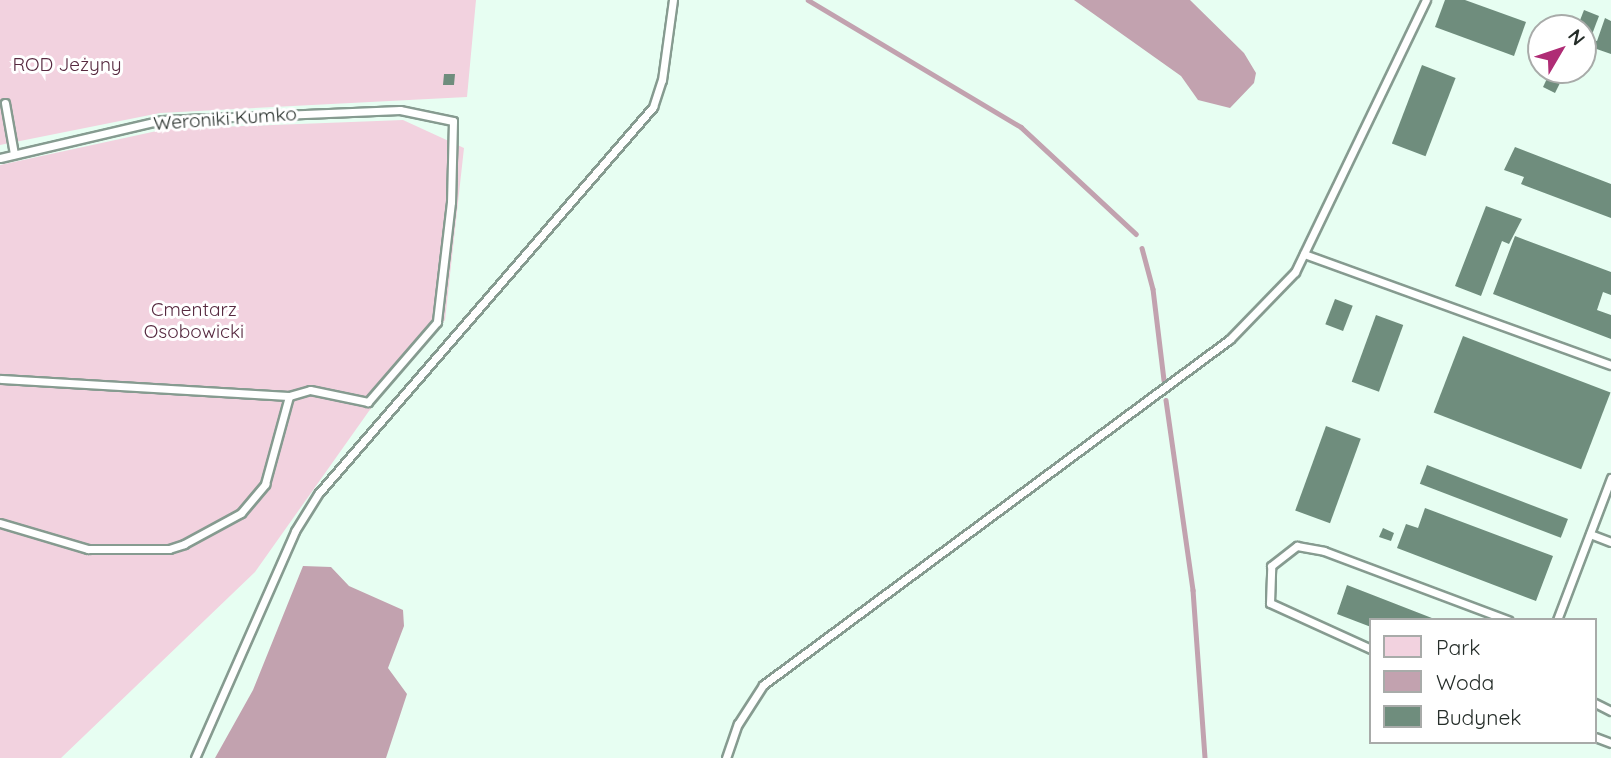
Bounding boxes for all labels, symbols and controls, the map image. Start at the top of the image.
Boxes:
north arrow [1527,14,1597,84]
text: N [1563,24,1590,50]
park label: ROD Jeżyny [12,54,122,76]
street label: Weroniki Kumko [153,103,297,135]
park label: Cmentarz Osobowicki [144,299,244,343]
legend [1370,618,1597,744]
text: Park [1436,634,1480,660]
text: Woda [1436,669,1494,695]
text: Budynek [1436,704,1522,730]

